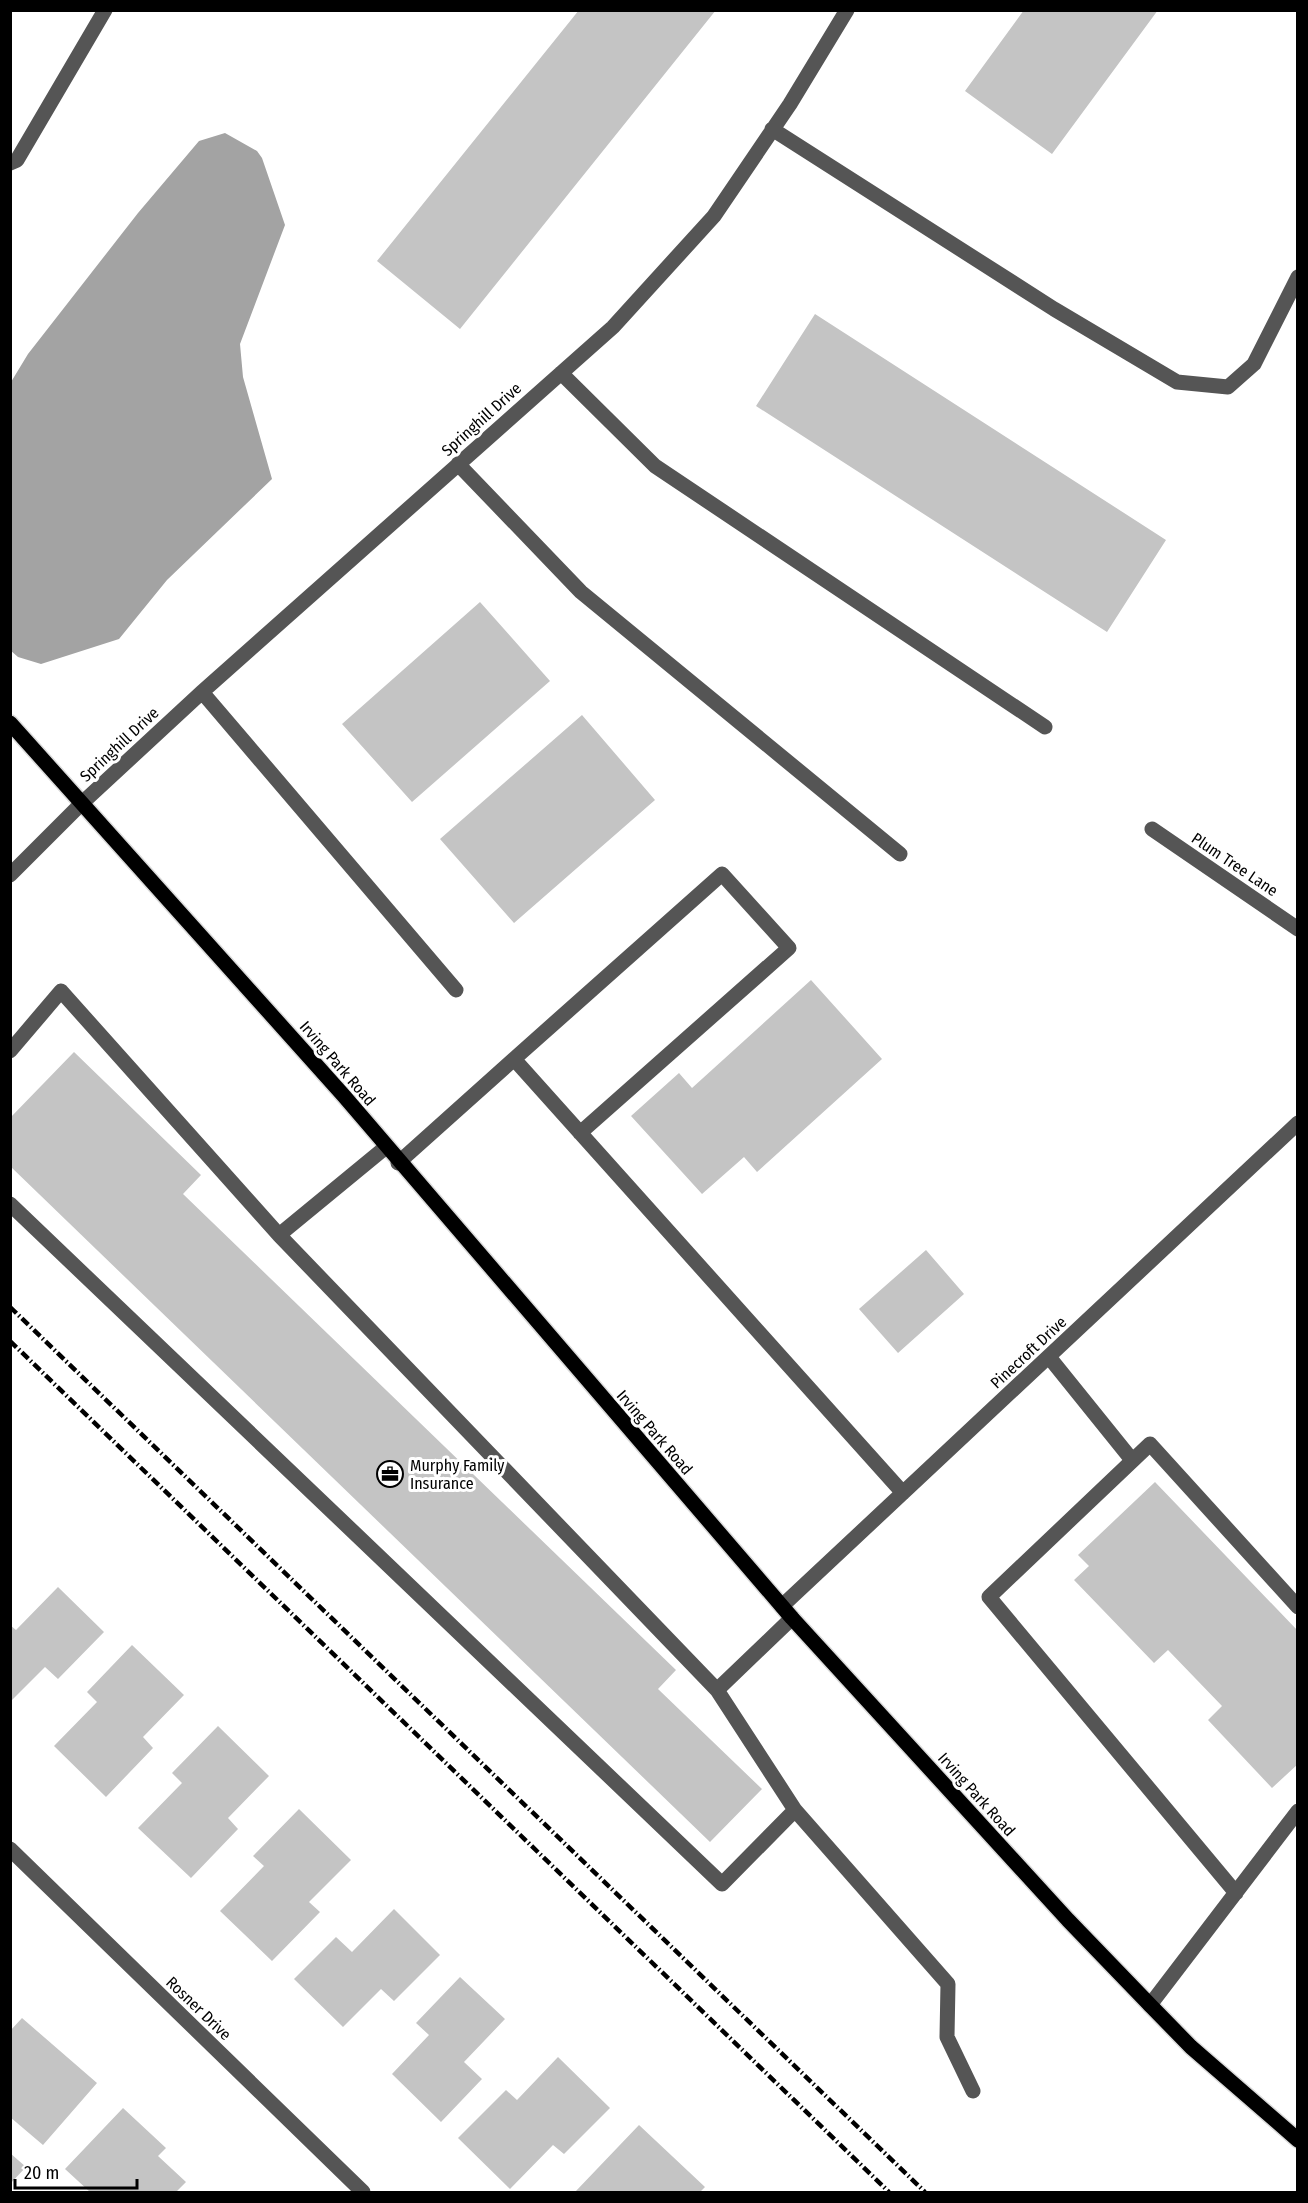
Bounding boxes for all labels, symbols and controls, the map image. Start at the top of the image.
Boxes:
street label: Springhill Drive [438,379,525,460]
street label: Springhill Drive [76,703,163,786]
street label: Plum Tree Lane [1188,829,1281,900]
street label: Irving Park Road [296,1017,380,1110]
street label: Pinecroft Drive [986,1312,1070,1392]
street label: Irving Park Road [613,1386,697,1479]
place label: Murphy Family Insurance [410,1456,505,1493]
office icon: Murphy Family Insurance [375,1459,405,1489]
street label: Irving Park Road [934,1749,1019,1840]
street label: Rosner Drive [162,1973,235,2044]
scale bar [15,2152,136,2190]
text: 20 m [24,2162,59,2184]

